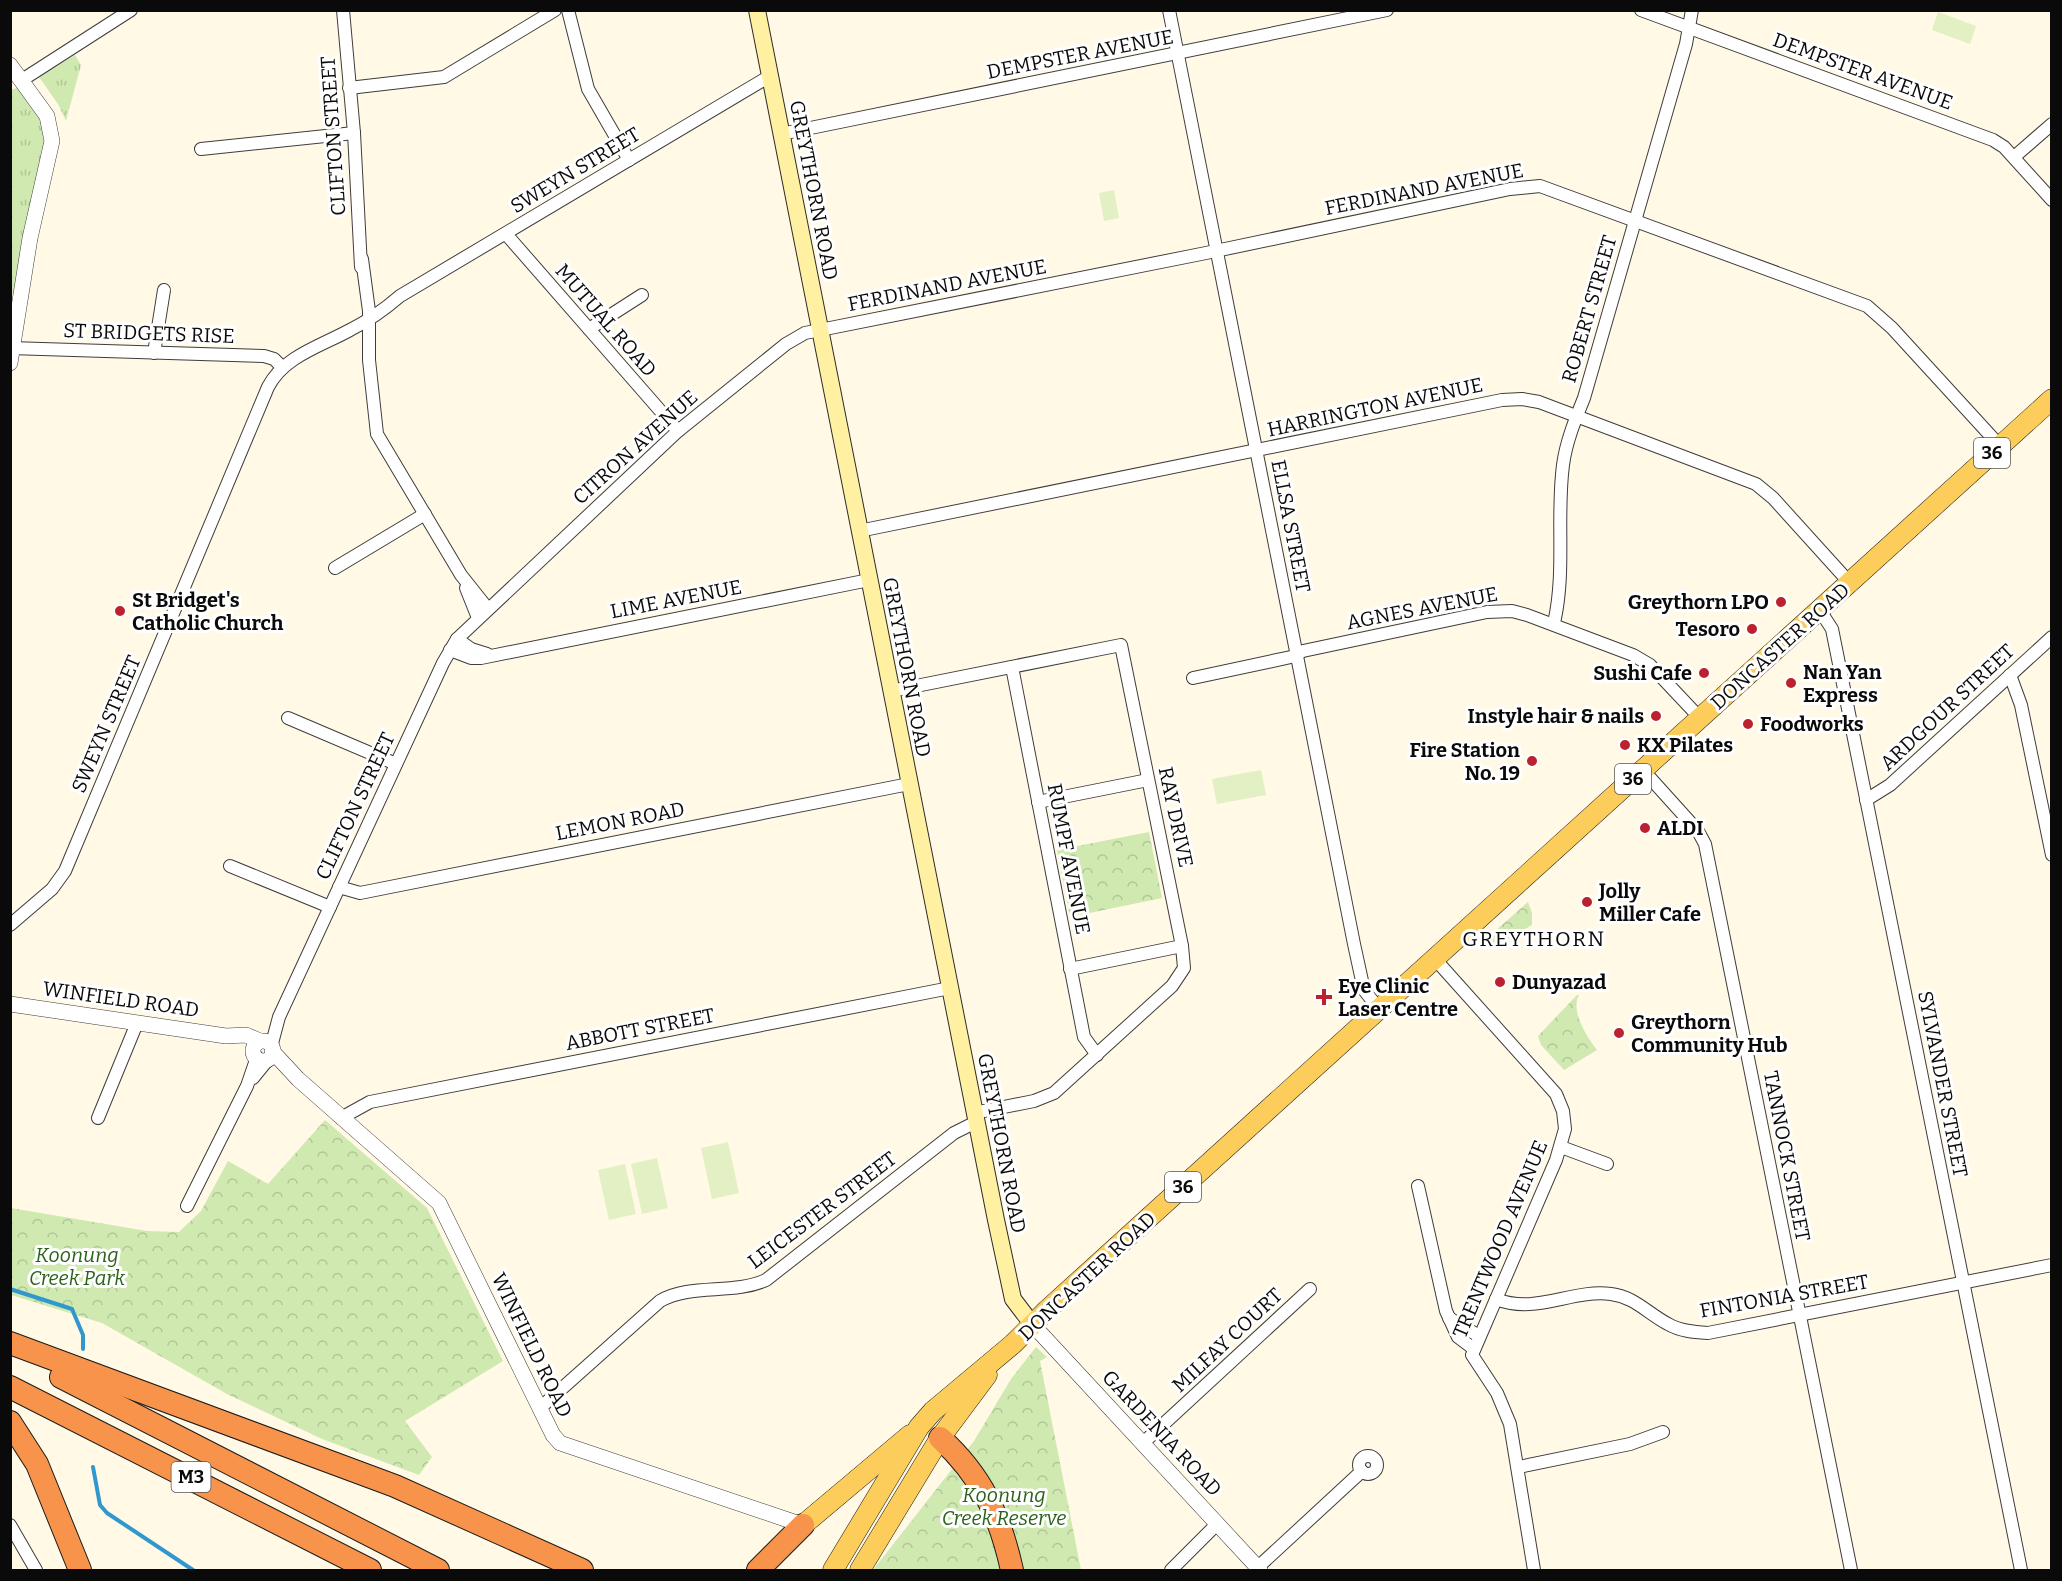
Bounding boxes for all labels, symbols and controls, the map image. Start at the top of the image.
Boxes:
street label: DEMPSTER AVENUE [985,24,1175,84]
street label: DEMPSTER AVENUE [1770,27,1956,115]
street label: CLIFTON STREET [315,55,351,216]
street label: GREYTHORN ROAD [785,98,843,282]
street label: SWEYN STREET [506,122,644,218]
street label: FERDINAND AVENUE [1323,158,1525,220]
street label: ROBERT STREET [1556,232,1622,385]
street label: FERDINAND AVENUE [846,254,1048,316]
street label: MUTUAL ROAD [550,259,662,381]
street label: ST BRIDGETS RISE [63,318,235,348]
street label: HARRINGTON AVENUE [1265,372,1485,442]
street label: CITRON AVENUE [568,385,702,509]
road number: 36 [1974,438,2010,468]
street label: ELLSA STREET [1266,458,1316,595]
street label: LIME AVENUE [608,574,744,624]
street label: GREYTHORN ROAD [878,575,936,759]
street label: DONCASTER ROAD [1706,577,1854,715]
street label: AGNES AVENUE [1344,582,1500,634]
place label: St Bridget's Catholic Church [132,588,284,635]
place label: Greythorn LPO [1628,590,1769,614]
marker: Greythorn LPO [1774,595,1788,609]
marker: St Bridget's Catholic Church [113,604,127,618]
place label: Tesoro [1676,617,1740,641]
marker: Tesoro [1745,622,1759,636]
street label: ARDGOUR STREET [1875,639,2019,775]
street label: SWEYN STREET [66,652,146,796]
place label: Nan Yan Express [1803,660,1882,707]
place label: Sushi Cafe [1593,661,1692,685]
marker: Sushi Cafe [1697,666,1711,680]
marker: Nan Yan Express [1784,676,1798,690]
place label: Instyle hair & nails [1468,704,1644,728]
marker: Instyle hair & nails [1649,709,1663,723]
place label: Foodworks [1760,712,1864,736]
marker: Foodworks [1741,717,1755,731]
street label: CLIFTON STREET [310,728,400,883]
place label: KX Pilates [1637,733,1733,757]
place label: Fire Station No. 19 [1410,738,1520,785]
marker: KX Pilates [1618,738,1632,752]
marker: Fire Station No. 19 [1525,754,1539,768]
road number: 36 [1615,764,1651,794]
street label: RAY DRIVE [1154,765,1198,869]
street label: RUMPF AVENUE [1043,781,1095,937]
street label: LEMON ROAD [553,797,687,845]
place label: ALDI [1657,816,1704,840]
marker: ALDI [1638,821,1652,835]
place label: Jolly Miller Cafe [1598,879,1701,926]
marker: Jolly Miller Cafe [1580,895,1594,909]
district label: GREYTHORN [1462,926,1606,952]
place label: Dunyazad [1512,970,1606,994]
place label: Eye Clinic Laser Centre [1338,974,1458,1021]
marker: Dunyazad [1493,975,1507,989]
street label: WINFIELD ROAD [41,976,201,1022]
marker: Eye Clinic Laser Centre [1315,988,1333,1006]
street label: SYLVANDER STREET [1913,989,1973,1180]
street label: ABBOTT STREET [563,1003,717,1055]
place label: Greythorn Community Hub [1631,1010,1788,1057]
marker: Greythorn Community Hub [1612,1026,1626,1040]
street label: GREYTHORN ROAD [973,1051,1031,1235]
street label: TANNOCK STREET [1759,1069,1815,1243]
street label: TRENTWOOD AVENUE [1447,1137,1553,1341]
street label: LEICESTER STREET [743,1146,901,1274]
road number: 36 [1165,1172,1201,1202]
street label: DONCASTER ROAD [1014,1206,1160,1346]
park label: Koonung Creek Park [29,1243,125,1290]
street label: WINFIELD ROAD [487,1269,577,1421]
street label: FINTONIA STREET [1698,1269,1871,1323]
street label: MILFAY COURT [1167,1283,1287,1397]
street label: GARDENIA ROAD [1097,1365,1227,1501]
road number: M3 [172,1462,210,1492]
park label: Koonung Creek Reserve [942,1483,1066,1530]

